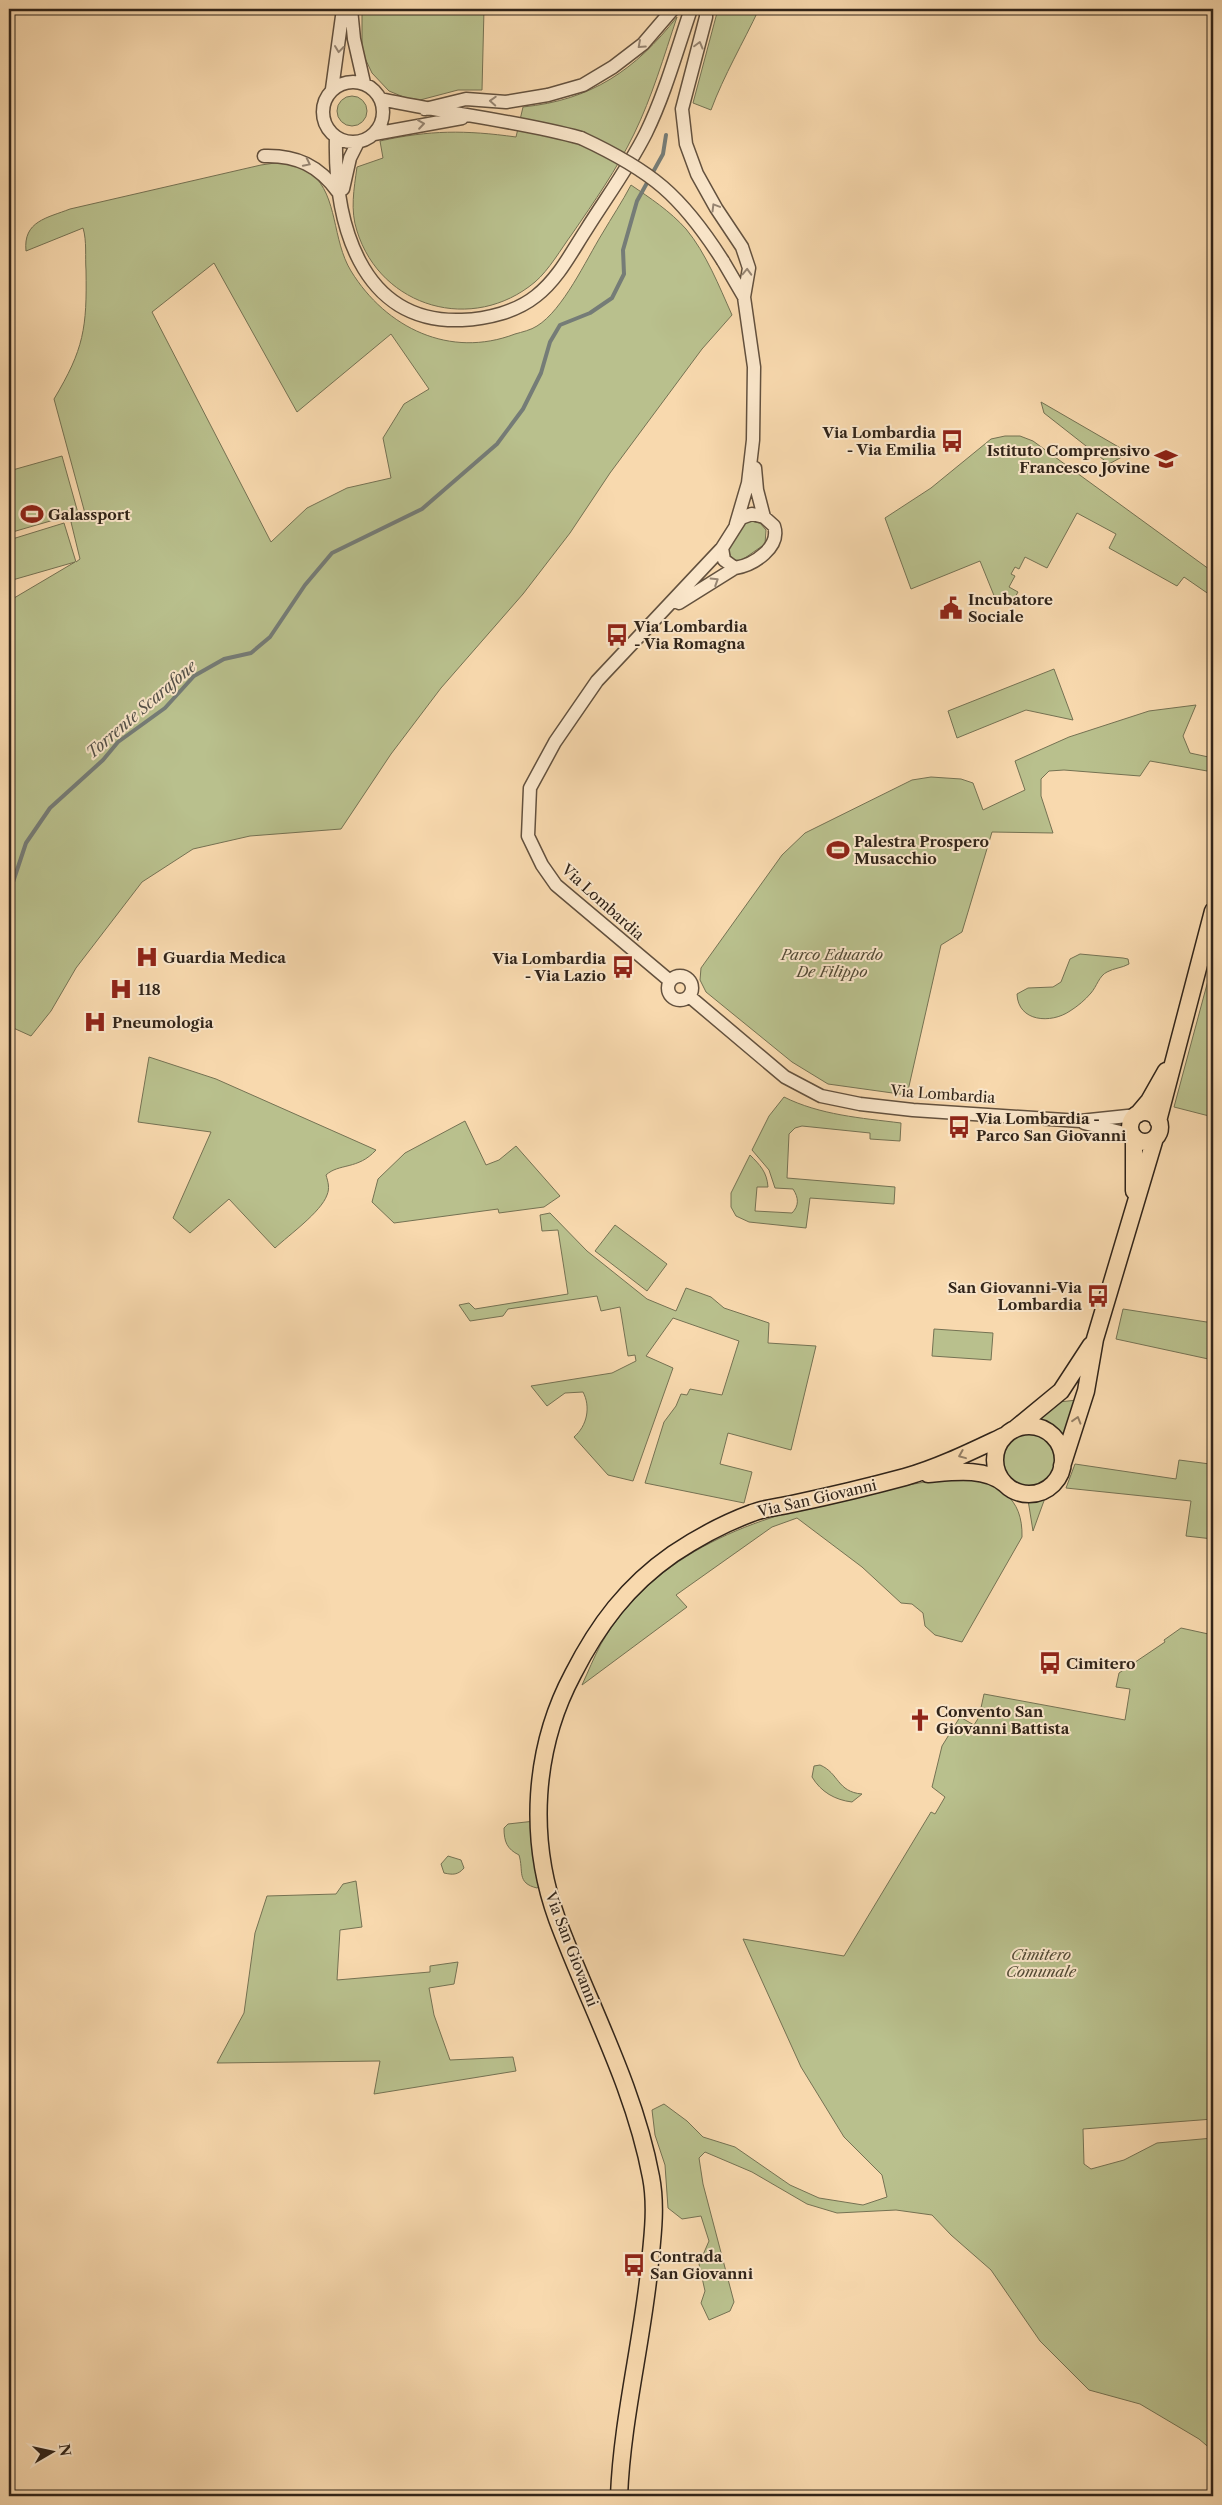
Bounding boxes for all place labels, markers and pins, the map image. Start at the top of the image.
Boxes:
place label: Via Lombardia - Via Emilia [821,423,936,459]
bus stop icon: Via Lombardia - Via Emilia [939,428,965,454]
place label: Istituto Comprensivo Francesco Jovine [987,441,1150,477]
school or university icon: Istituto Comprensivo Francesco Jovine [1153,446,1179,472]
sports icon: Galassport [19,501,45,527]
place label: Galassport [48,505,130,524]
place label: Incubatore Sociale [968,590,1053,626]
public building icon: Incubatore Sociale [938,595,964,621]
place label: Via Lombardia - Via Romagna [633,617,748,653]
bus stop icon: Via Lombardia - Via Romagna [604,622,630,648]
place label: Palestra Prospero Musacchio [854,832,989,868]
sports icon: Palestra Prospero Musacchio [825,837,851,863]
hospital icon: Guardia Medica [134,944,160,970]
place label: Guardia Medica [163,948,286,967]
place label: Via Lombardia - Via Lazio [491,949,606,985]
bus stop icon: Via Lombardia - Via Lazio [610,954,636,980]
hospital icon: 118 [108,976,134,1002]
place label: 118 [138,980,161,999]
hospital icon: Pneumologia [82,1009,108,1035]
place label: Pneumologia [112,1013,214,1032]
place label: Via Lombardia - Parco San Giovanni [975,1109,1127,1145]
bus stop icon: Via Lombardia - Parco San Giovanni [946,1114,972,1140]
place label: San Giovanni-Via Lombardia [948,1278,1082,1314]
bus stop icon: San Giovanni-Via Lombardia [1085,1283,1111,1309]
bus stop icon: Cimitero [1037,1650,1063,1676]
place label: Cimitero [1066,1654,1135,1673]
place label: Convento San Giovanni Battista [936,1702,1070,1738]
church icon: Convento San Giovanni Battista [907,1707,933,1733]
place label: Contrada San Giovanni [650,2247,754,2283]
bus stop icon: Contrada San Giovanni [621,2252,647,2278]

